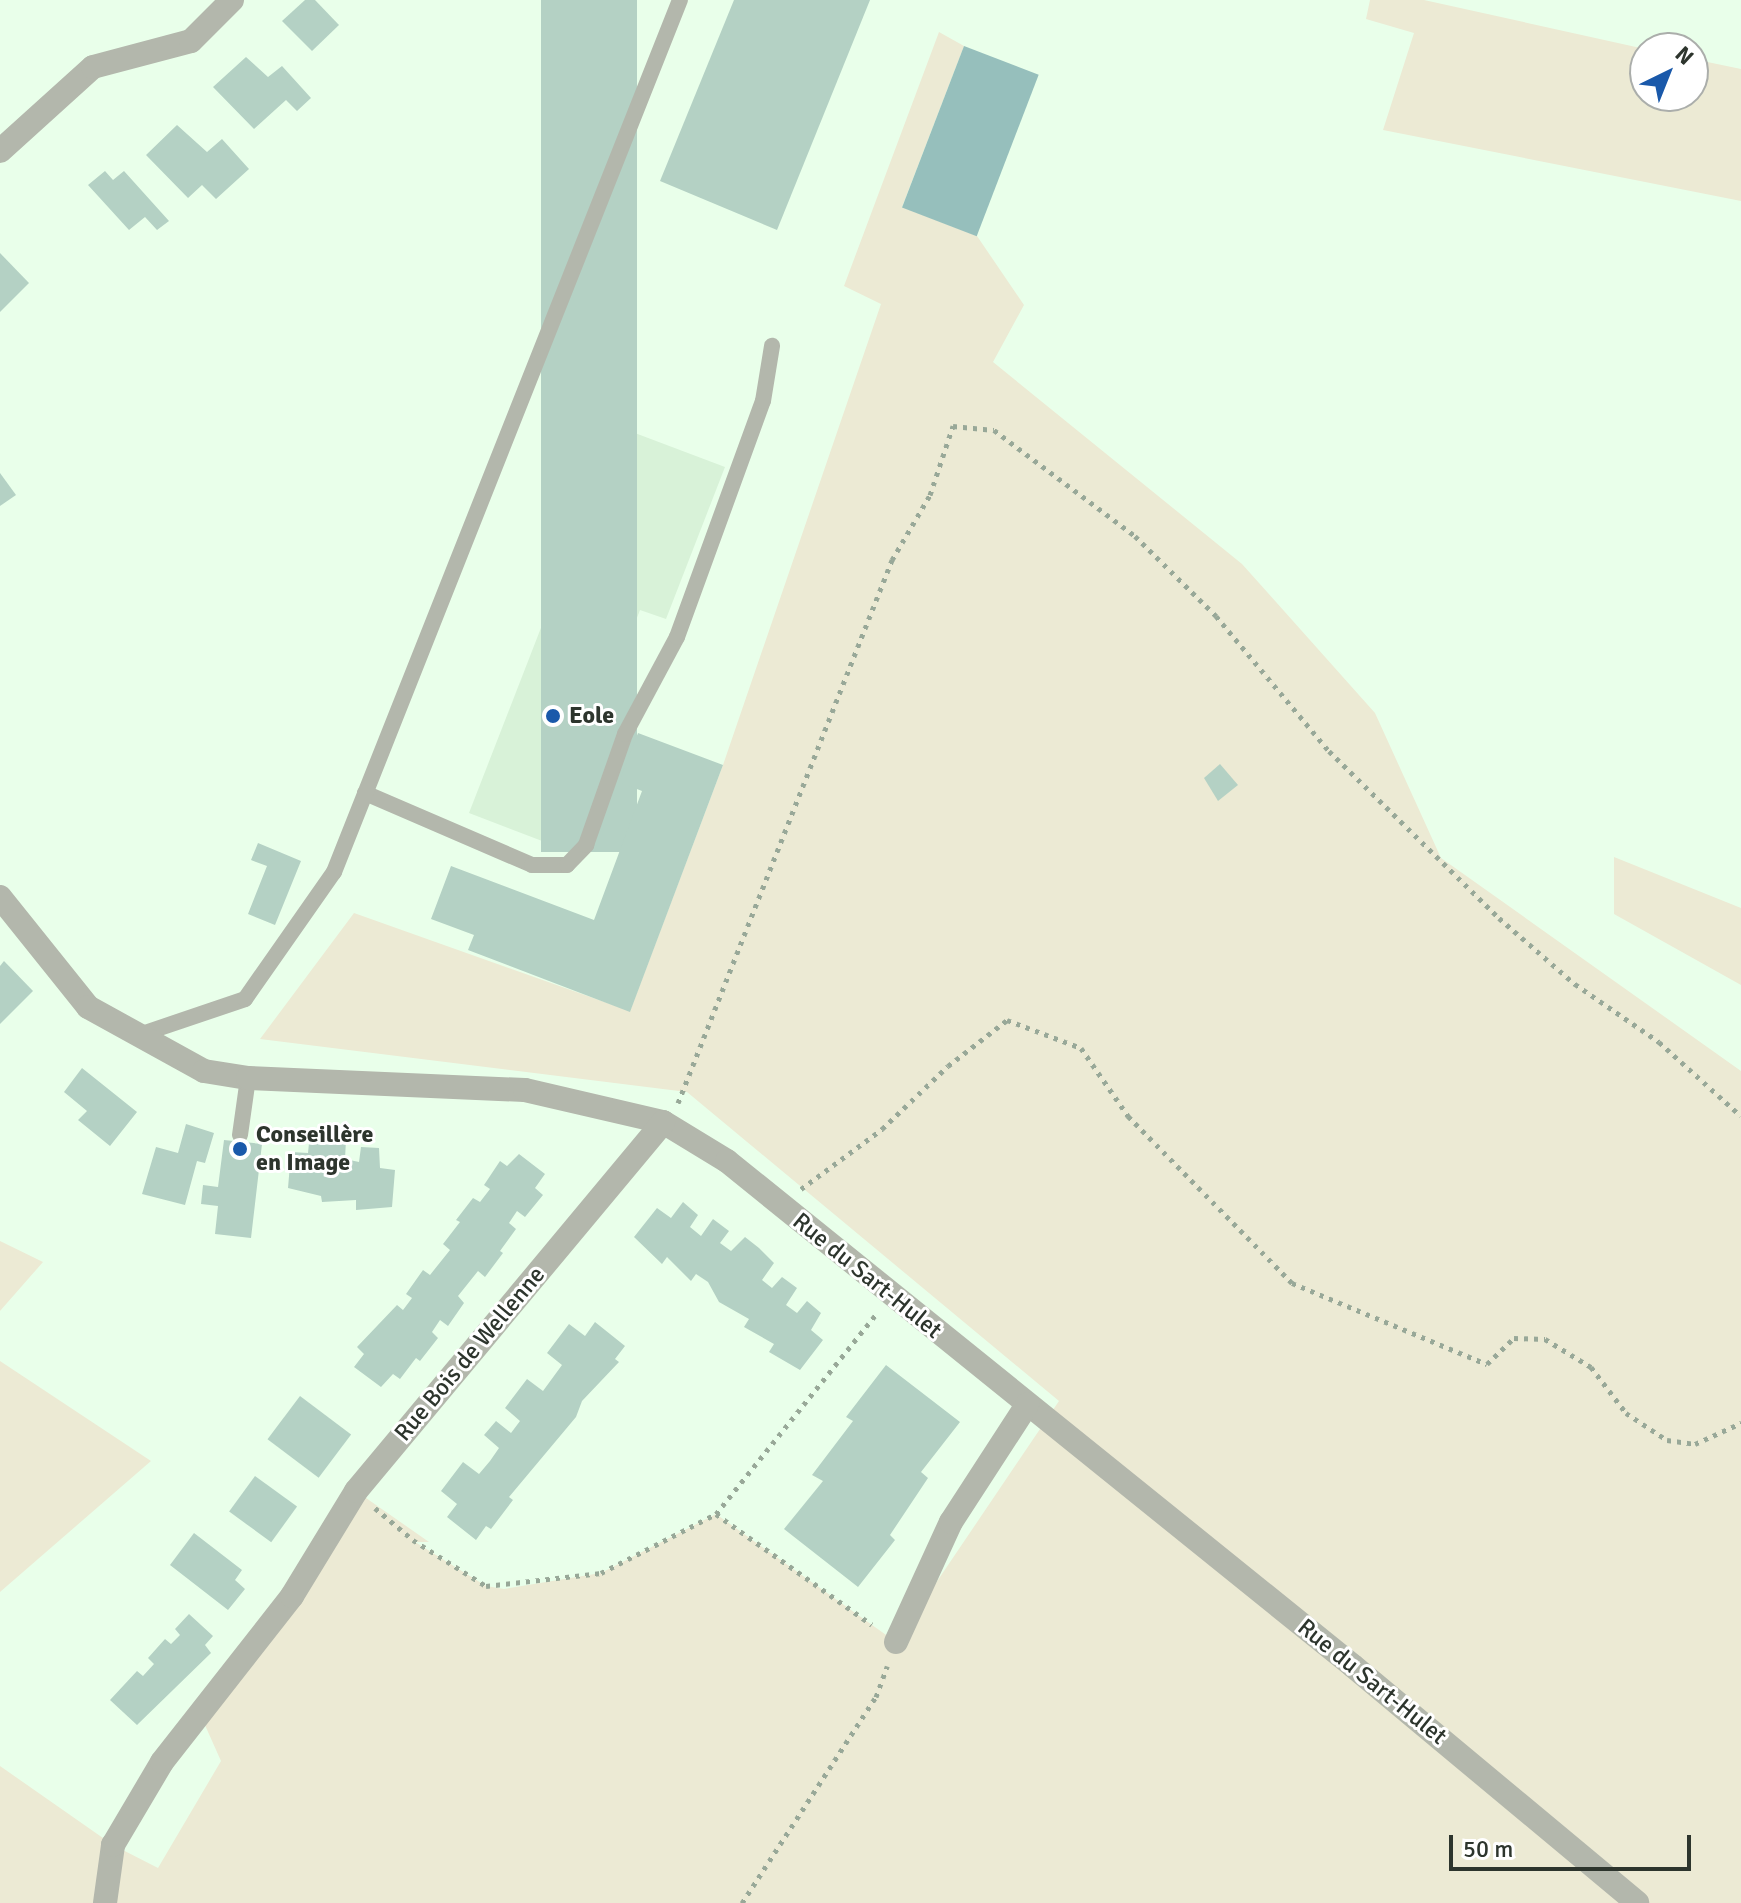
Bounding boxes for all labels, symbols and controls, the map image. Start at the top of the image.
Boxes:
north arrow [1629,32,1709,112]
text: N [1670,40,1699,71]
place label: Eole [569,702,614,730]
marker: Eole [544,707,562,725]
place label: Conseillère en Image [256,1121,373,1177]
marker: Conseillère en Image [231,1140,249,1158]
street label: Rue du Sart-Hulet [787,1207,947,1345]
street label: Rue Bois de Wellenne [389,1261,551,1447]
street label: Rue du Sart-Hulet [1292,1613,1452,1751]
scale bar [1453,1819,1695,1869]
text: 50 m [1463,1834,1513,1864]

